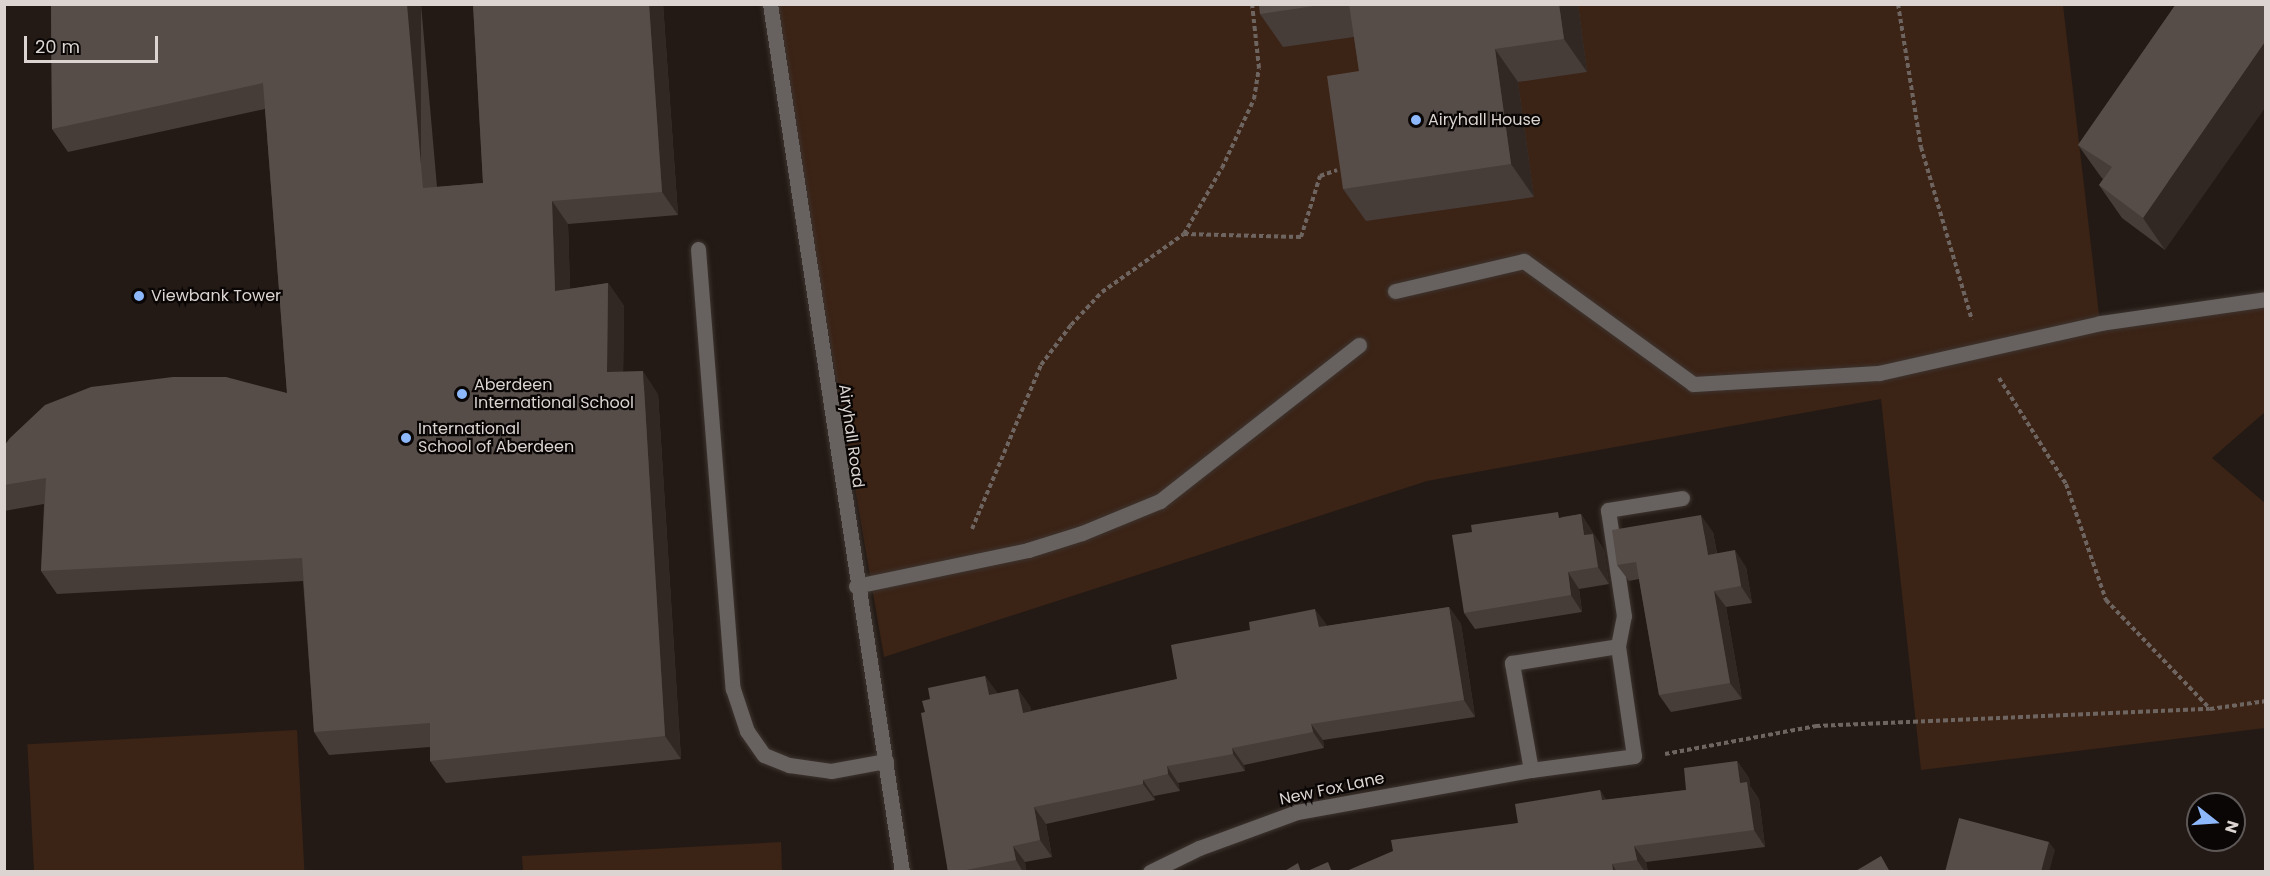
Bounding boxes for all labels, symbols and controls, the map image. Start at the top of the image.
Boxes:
scale bar [27,24,160,62]
text: 20 m [35,34,80,59]
place label: Airyhall House [1428,110,1541,130]
marker: Airyhall House [1409,113,1423,127]
place label: Viewbank Tower [151,286,281,306]
marker: Viewbank Tower [132,289,146,303]
place label: Aberdeen International School [474,375,634,413]
street label: Airyhall Road [834,383,868,489]
marker: Aberdeen International School [455,387,469,401]
place label: International School of Aberdeen [418,419,574,457]
marker: International School of Aberdeen [399,431,413,445]
street label: New Fox Lane [1278,769,1386,809]
north arrow [2186,792,2246,852]
text: N [2219,818,2245,836]

